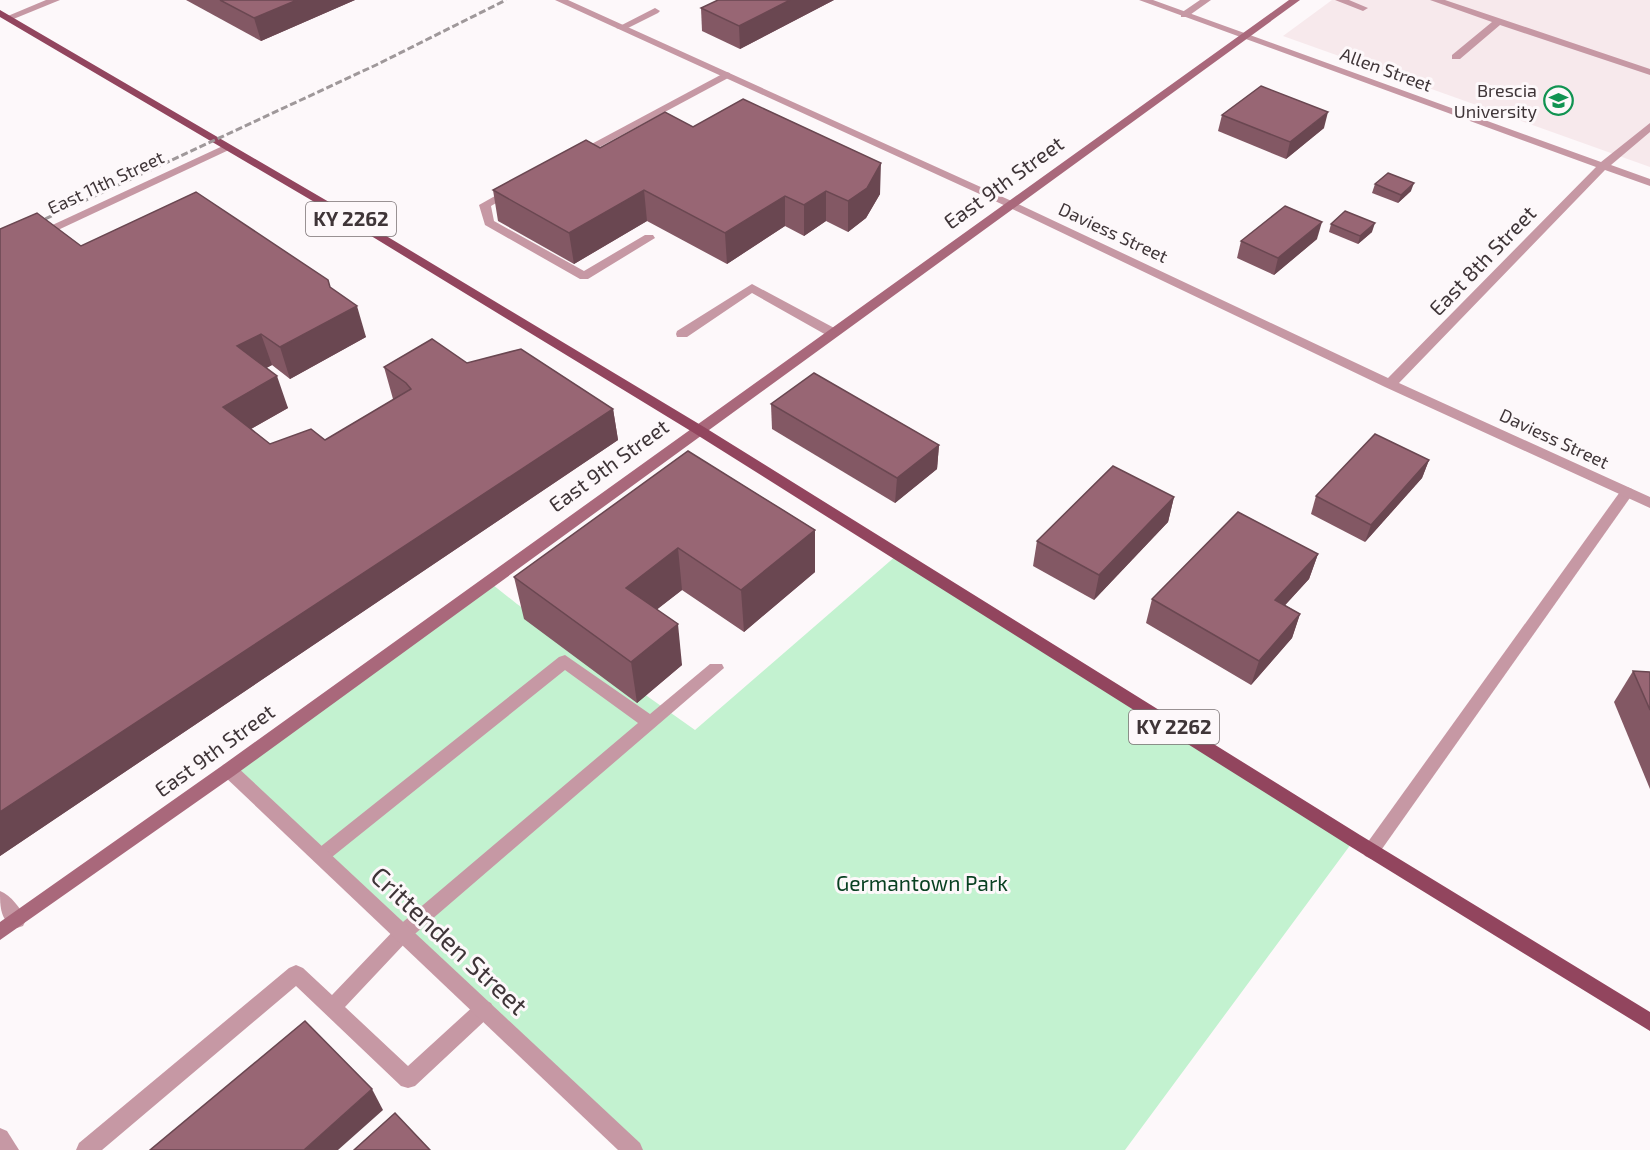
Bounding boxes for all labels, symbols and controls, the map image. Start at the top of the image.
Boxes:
street label: Allen Street [1337,42,1435,96]
place label: Brescia University [1454,79,1537,122]
school or university icon: Brescia University [1542,85,1574,117]
street label: East 9th Street [938,130,1068,234]
street label: East 11th Street [44,146,167,219]
street label: Daviess Street [1055,197,1172,267]
street label: East 8th Street [1423,200,1540,320]
road number: KY 2262 [306,202,396,236]
street label: Daviess Street [1496,403,1613,473]
street label: East 9th Street [543,413,673,517]
street label: East 9th Street [149,698,279,802]
road number: KY 2262 [1129,710,1219,744]
street label: Crittenden Street [365,859,535,1020]
park label: Germantown Park [836,870,1008,895]

